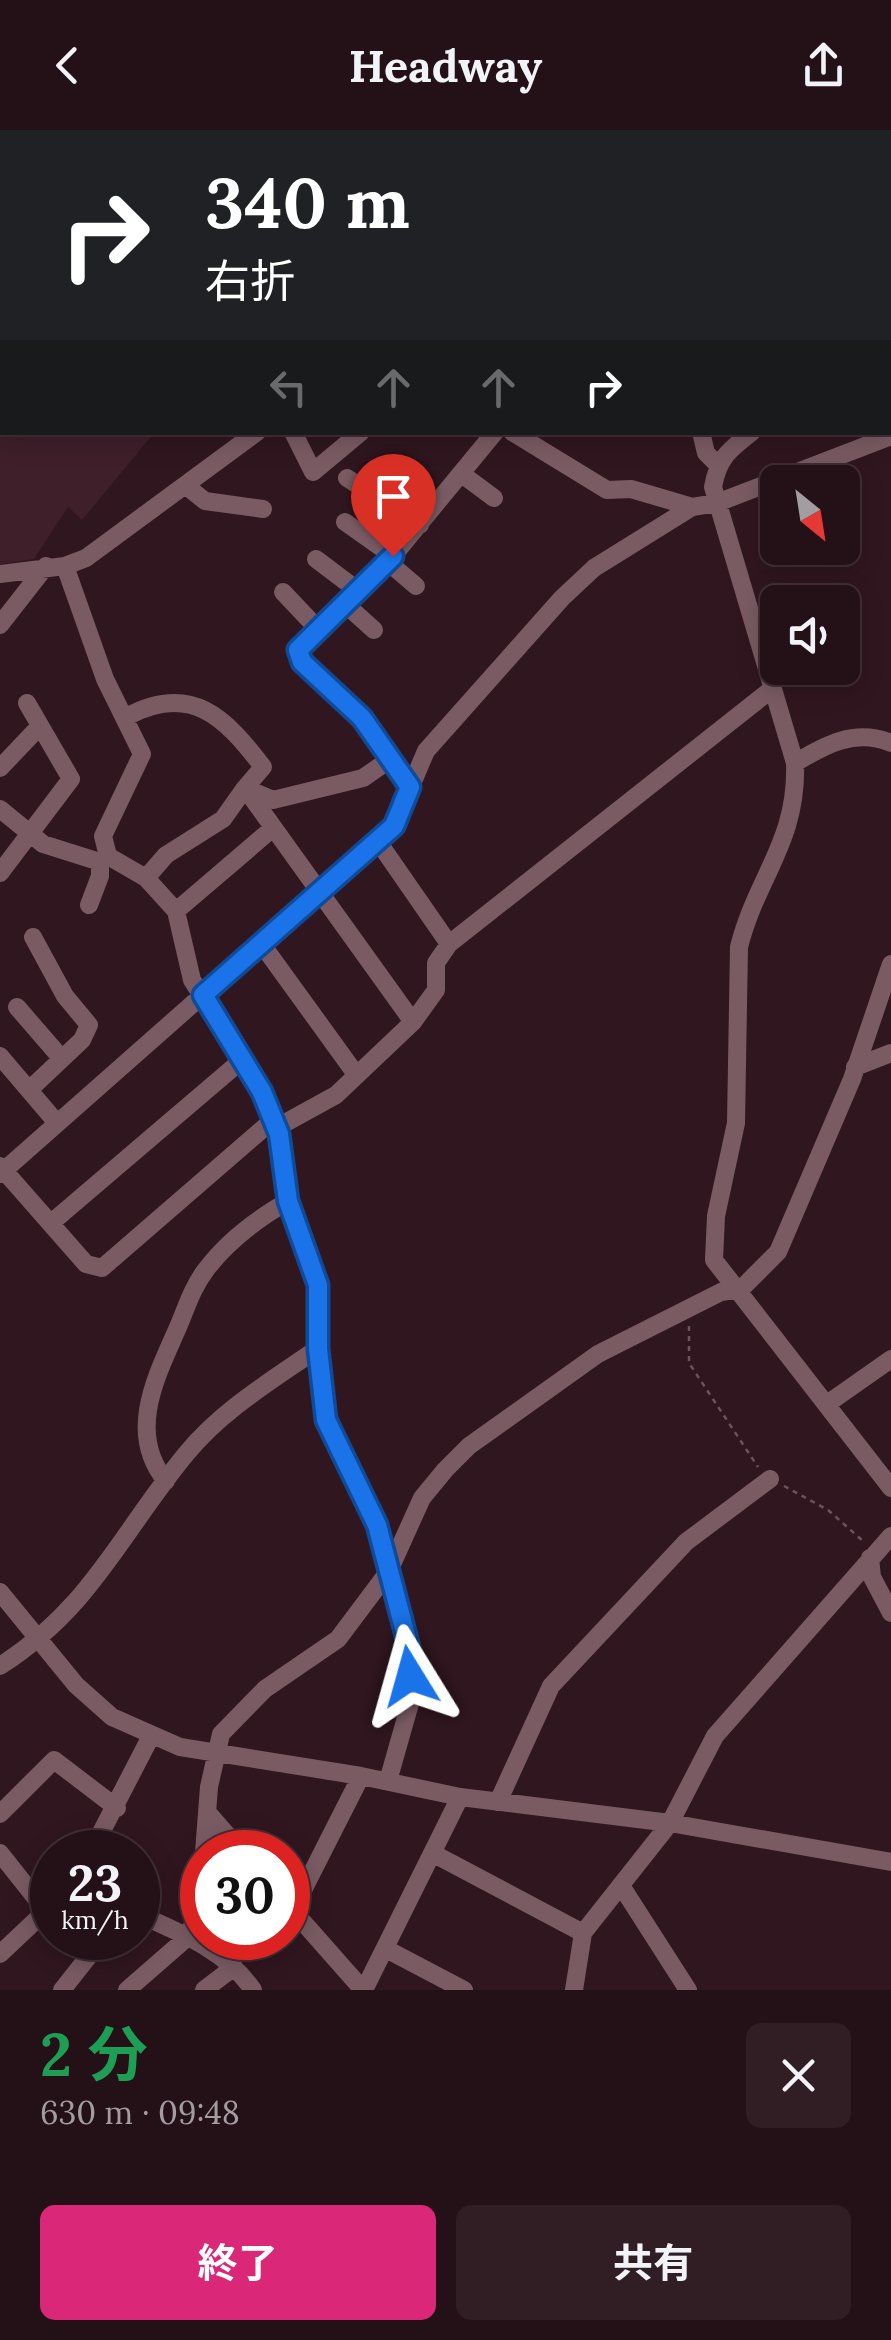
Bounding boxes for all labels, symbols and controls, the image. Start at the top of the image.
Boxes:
text: Headway [349,37,542,94]
icon: back [40,38,95,93]
icon: share [796,38,851,93]
text: 340 m [205,158,410,247]
icon: right [40,170,170,300]
text: 右折 [205,252,295,309]
icon: left [261,360,316,415]
icon: ahead [366,360,421,415]
icon: ahead [471,360,526,415]
icon: right [576,360,631,415]
pin [351,454,436,557]
north arrow [760,465,860,565]
map controls [760,465,860,685]
icon: arrive [366,469,421,524]
button: sound [760,585,860,685]
position arrow [358,1624,462,1728]
speed limit sign: 30 [180,1830,310,1960]
text: 23 [68,1851,122,1915]
text: km/h [61,1904,129,1936]
text: 2 分 [40,2016,148,2092]
button: close [746,2023,851,2128]
text: 630 m · 09:48 [40,2092,240,2133]
button: 終了 [40,2205,436,2320]
button: 共有 [456,2205,851,2320]

